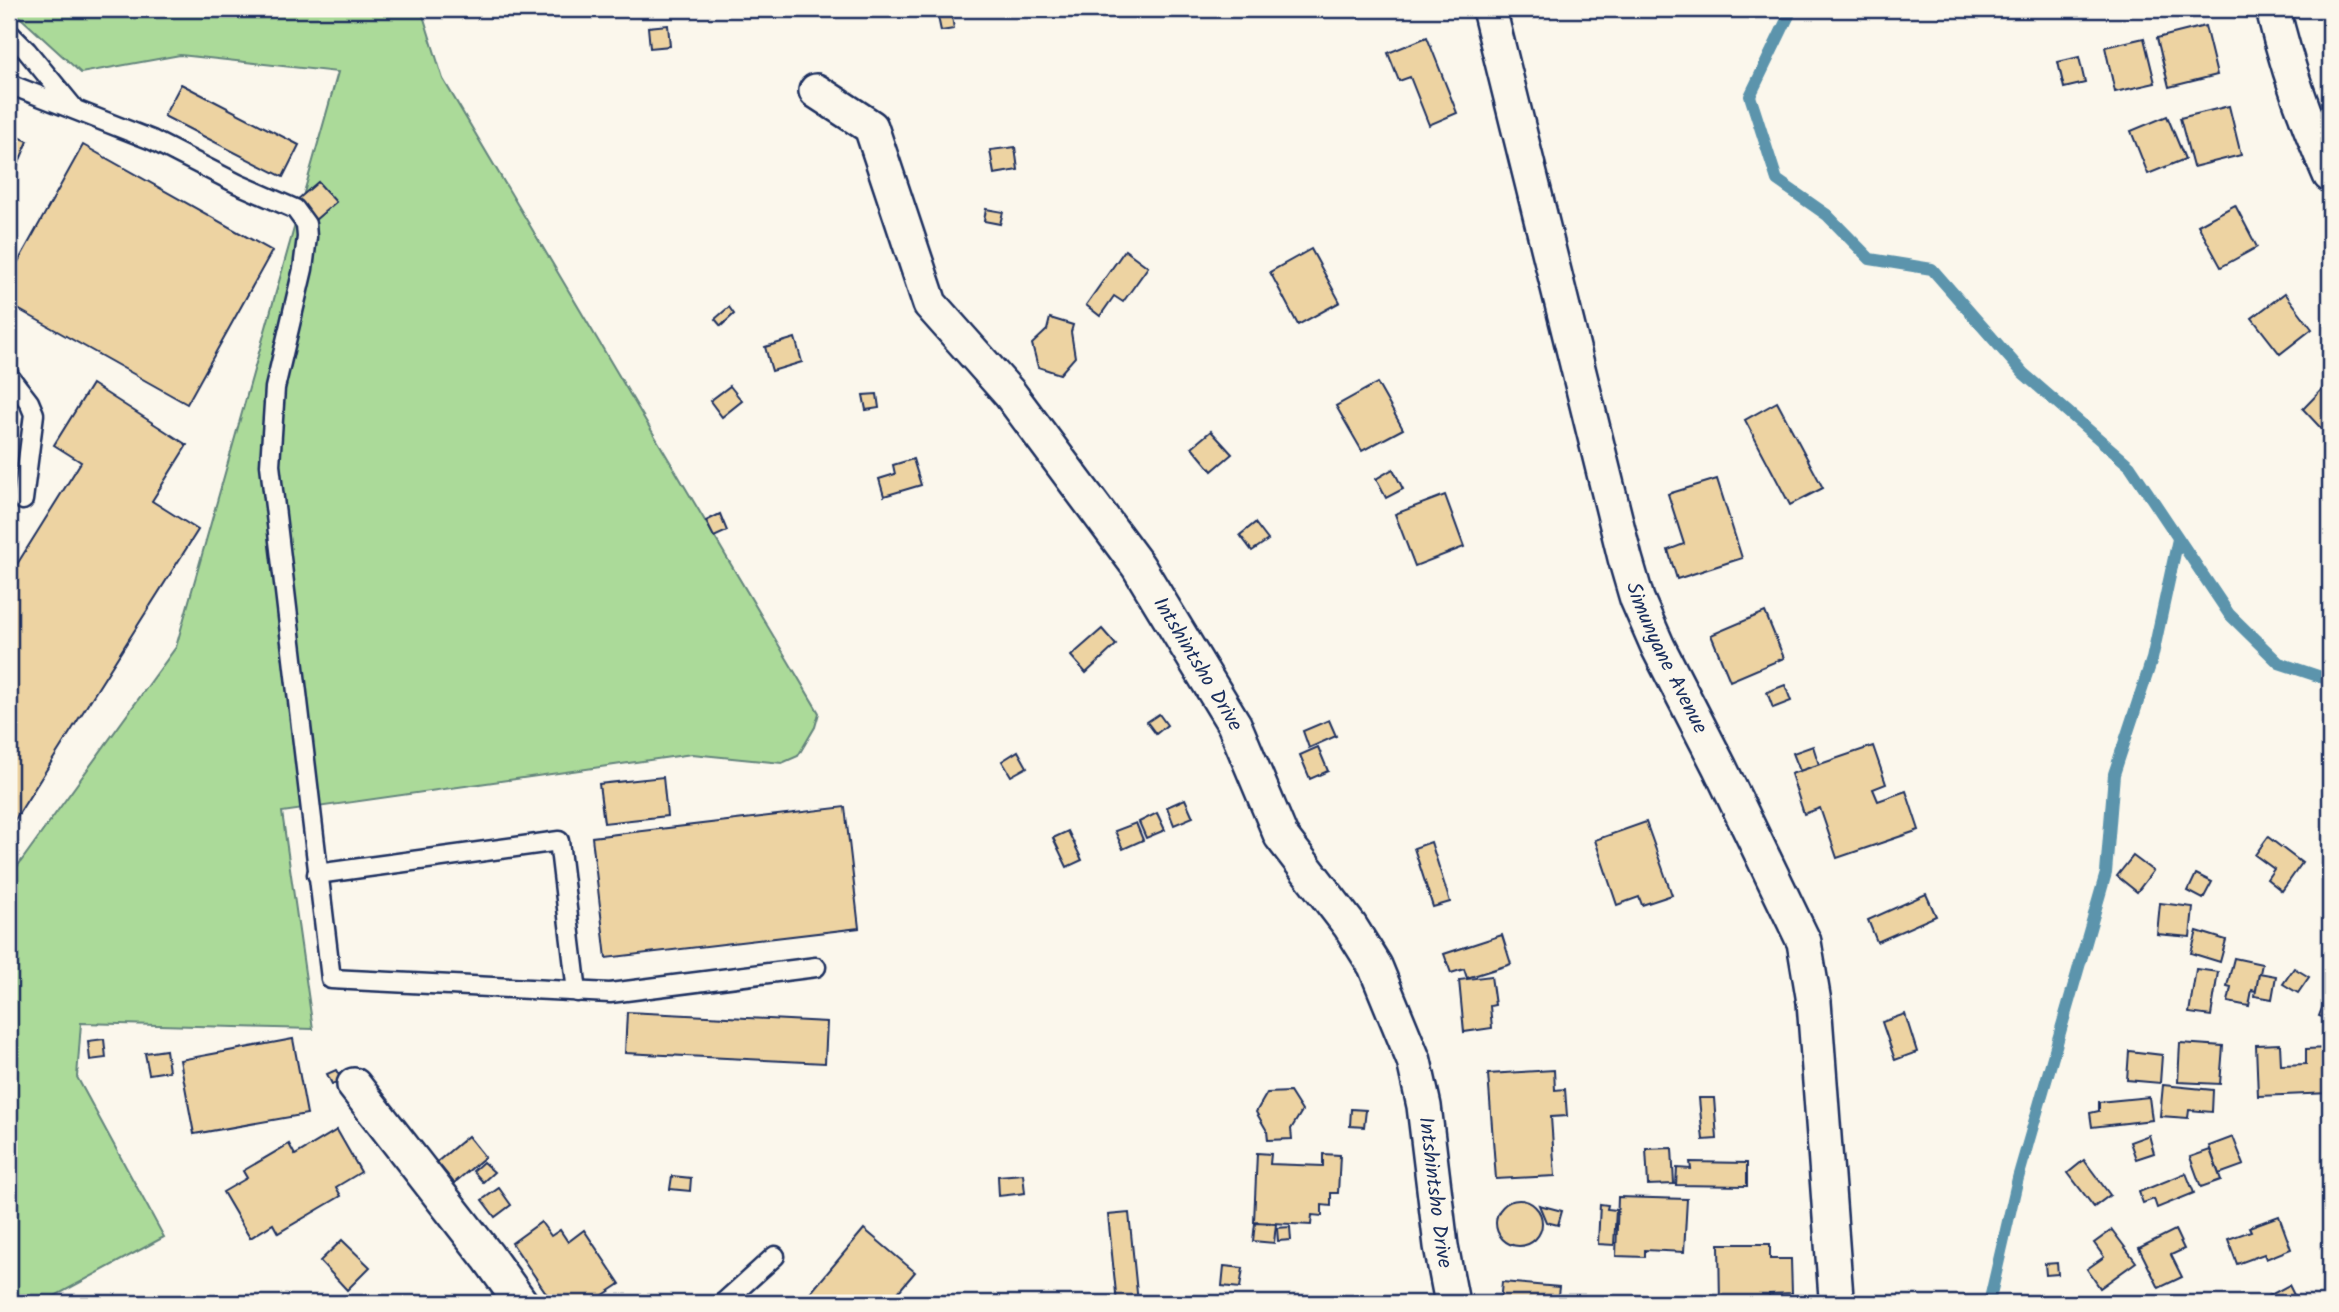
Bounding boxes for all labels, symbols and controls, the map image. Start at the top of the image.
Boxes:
street label: Simunyane Avenue [1616,578,1717,740]
street label: Intshintsho Drive [1144,590,1252,737]
street label: Intshintsho Drive [1409,1115,1462,1272]

